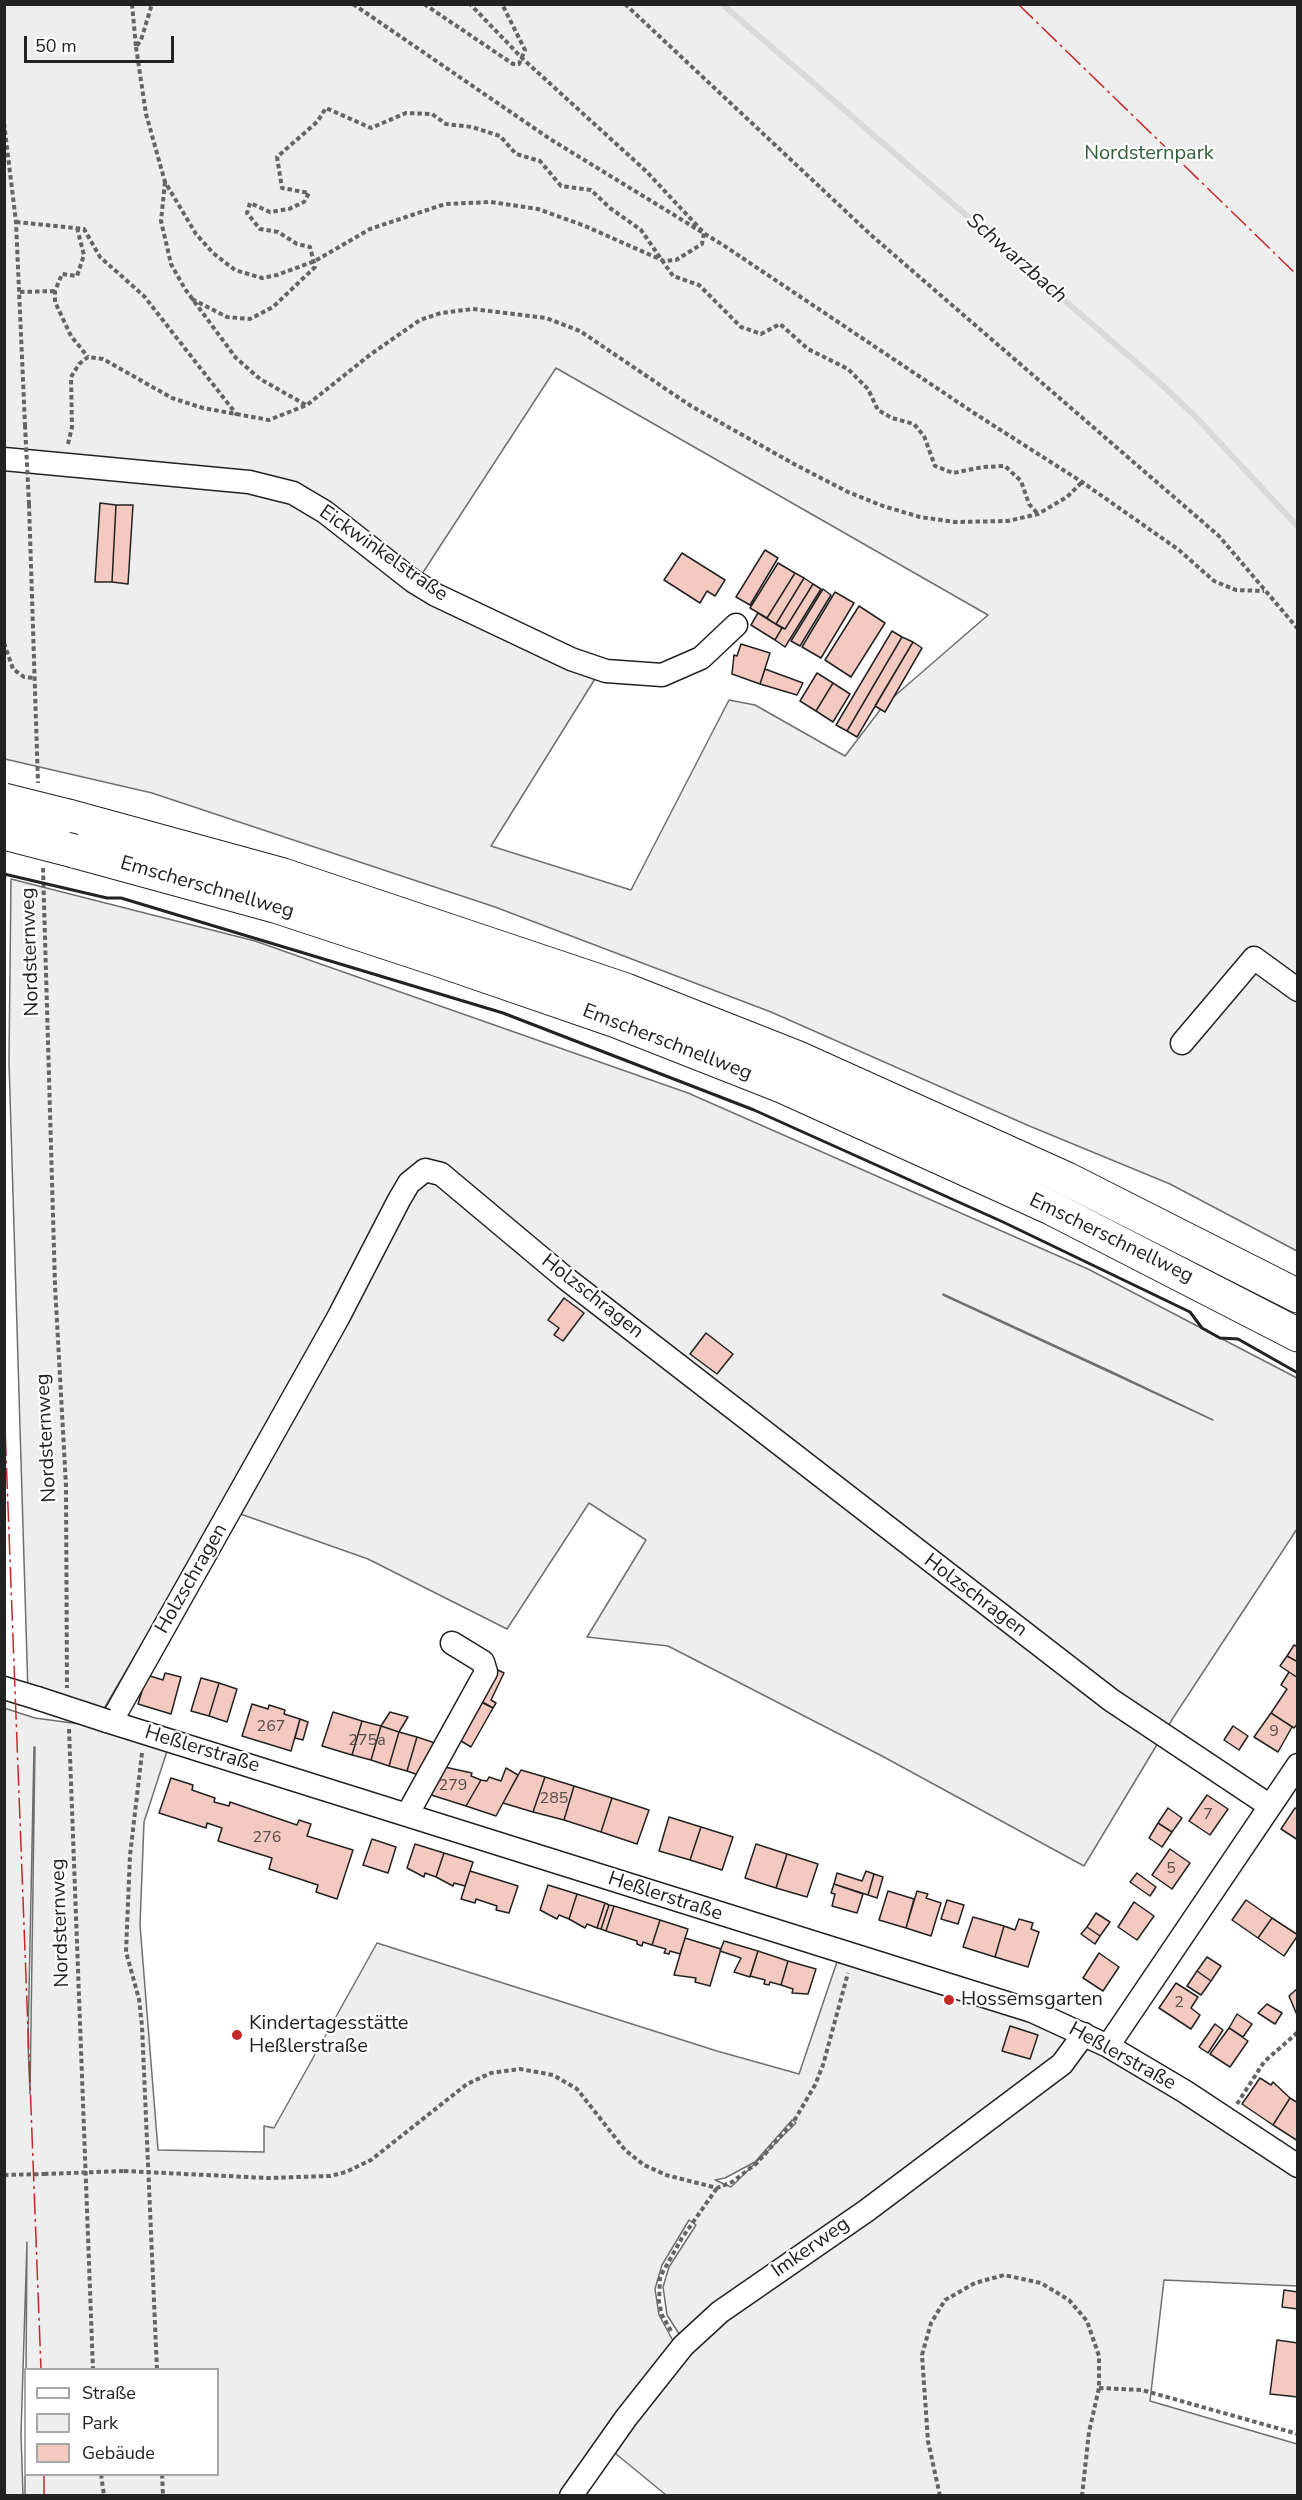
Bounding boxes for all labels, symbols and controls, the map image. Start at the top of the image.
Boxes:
scale bar [27,24,177,62]
text: 50 m [35,34,77,58]
park label: Nordsternpark [1084,142,1214,166]
water label: Schwarzbach [960,208,1072,310]
street label: Eickwinkelstraße [314,501,452,607]
street label: Emscherschnellweg [117,852,297,924]
street label: Nordsternweg [17,887,45,1017]
street label: Emscherschnellweg [579,1000,755,1086]
street label: Emscherschnellweg [1025,1189,1197,1289]
street label: Holzschragen [536,1250,648,1344]
street label: Nordsternweg [32,1373,62,1503]
street label: Holzschragen [151,1520,233,1638]
street label: Holzschragen [919,1549,1031,1643]
house number: 267 [257,1717,285,1737]
street label: Heßlerstraße [142,1721,262,1779]
house number: 9 [1269,1722,1279,1742]
house number: 275a [348,1731,386,1751]
house number: 279 [439,1776,467,1796]
house number: 285 [540,1789,568,1809]
house number: 7 [1203,1805,1213,1825]
house number: 276 [253,1828,281,1848]
street label: Nordsternweg [47,1858,75,1988]
house number: 5 [1166,1859,1176,1879]
street label: Heßlerstraße [605,1867,725,1927]
place label: Hossemsgarten [961,1988,1103,2012]
marker: Hossemsgarten [942,1993,956,2007]
house number: 2 [1174,1993,1184,2013]
place label: Kindertagesstätte Heßlerstraße [249,2012,408,2059]
street label: Heßlerstraße [1064,2018,1180,2096]
marker: Kindertagesstätte Heßlerstraße [230,2028,244,2042]
street label: Imkerweg [767,2213,855,2283]
legend [24,2368,219,2476]
text: Straße [82,2381,136,2405]
text: Park [82,2411,118,2435]
text: Gebäude [82,2441,155,2465]

